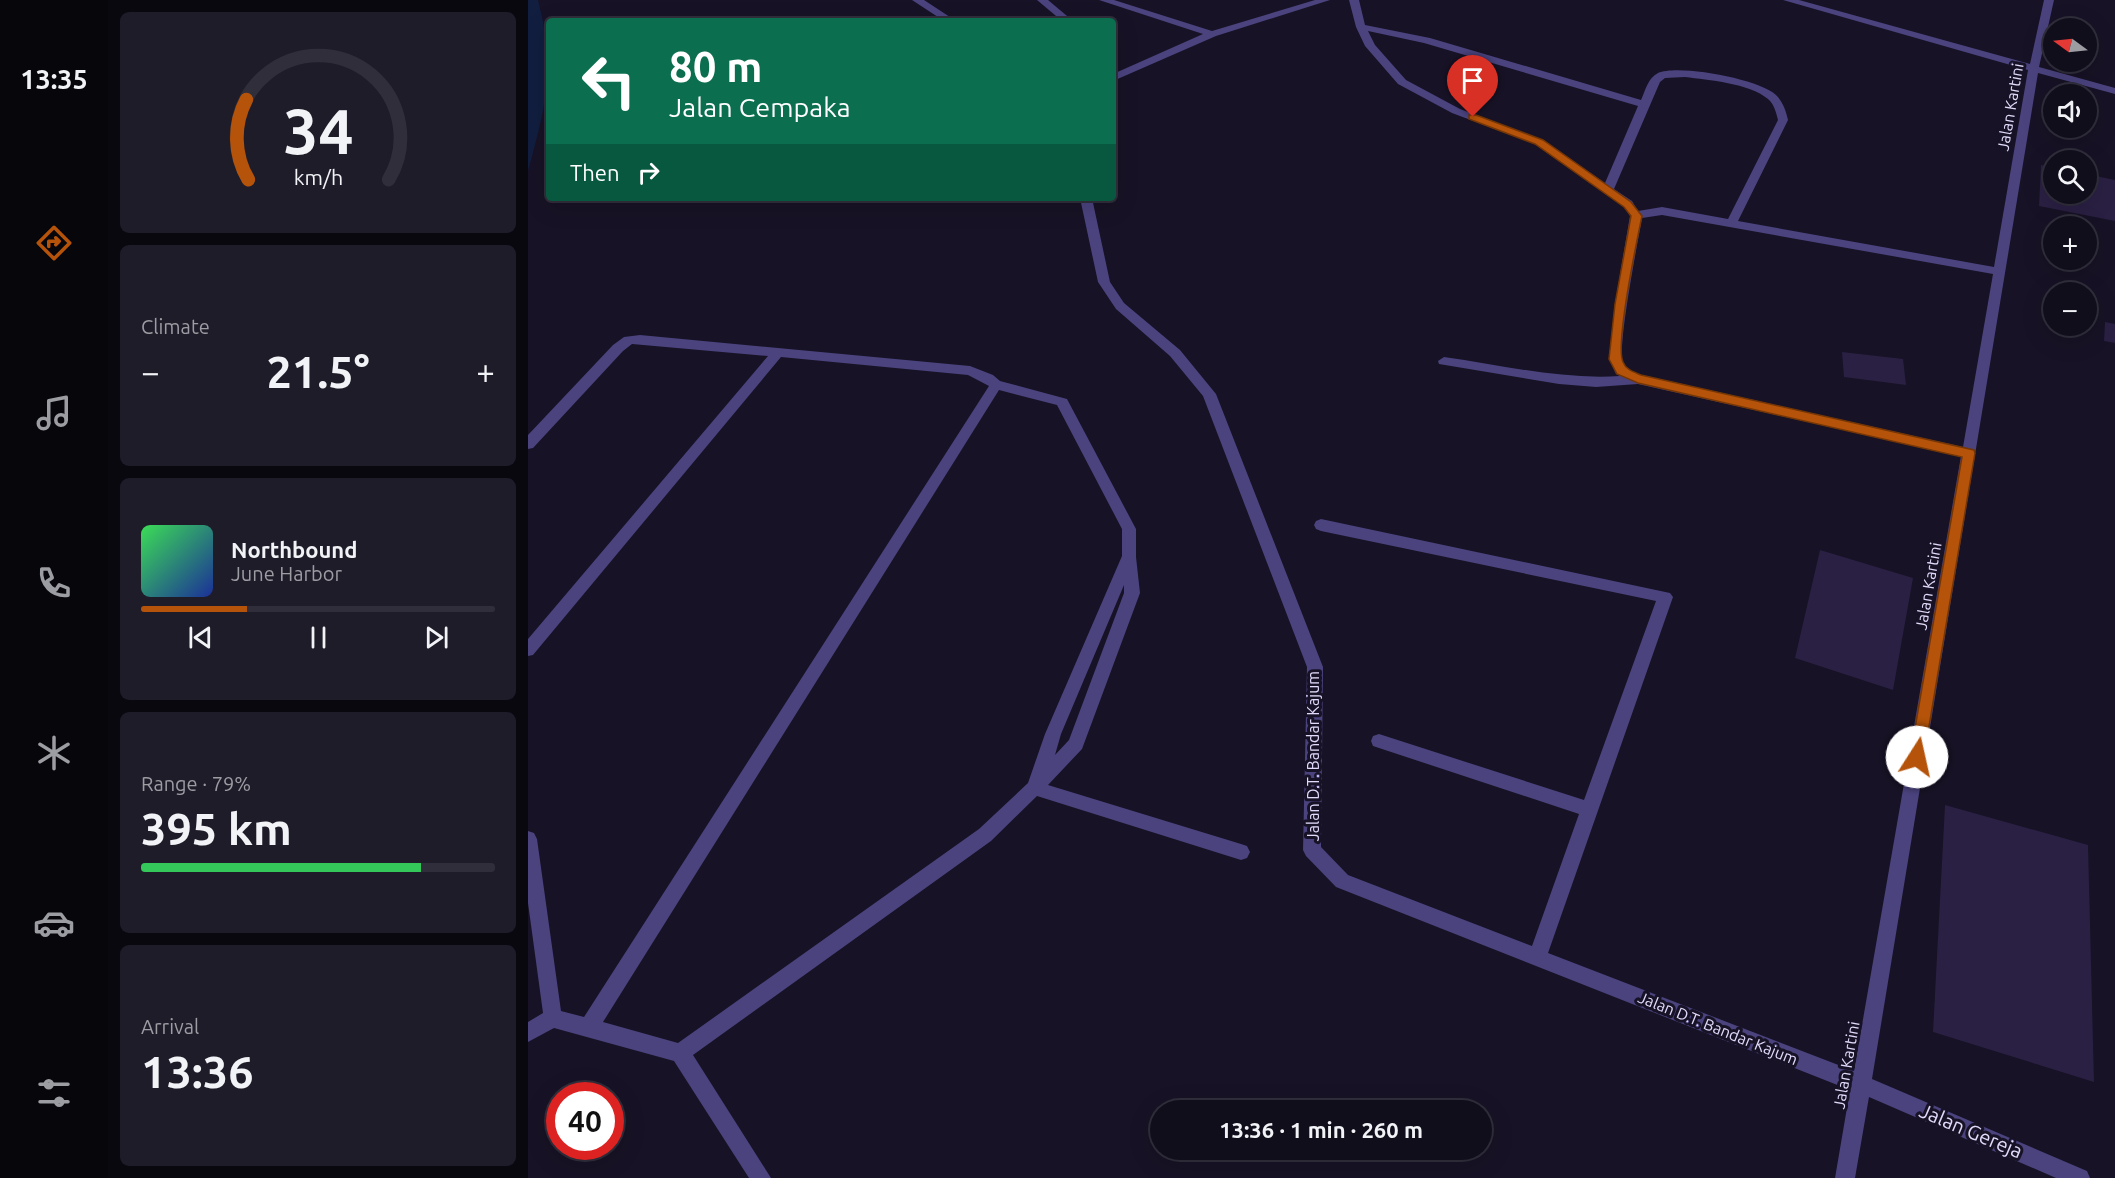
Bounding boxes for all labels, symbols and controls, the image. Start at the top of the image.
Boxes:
north arrow [2043,18,2097,72]
map controls [2043,18,2097,336]
icon: left [570,42,648,120]
text: 80 m [669,43,763,90]
pin [1447,55,1498,117]
street label: Jalan Kartini [1993,62,2027,152]
text: 13:35 [20,64,88,94]
icon: arrive [1456,64,1489,97]
button: sound [2043,84,2097,138]
text: Jalan Cempaka [669,92,851,122]
text: 34 [283,96,353,166]
button: search [2043,150,2097,204]
icon: right [632,156,665,189]
text: Then [570,160,620,185]
text: km/h [293,165,343,189]
button: + [2043,216,2097,270]
icon: directions [33,222,75,264]
button: − [2043,282,2097,336]
text: Climate [141,315,210,338]
text: 21.5° [266,346,370,397]
text: − [141,353,160,390]
text: + [476,353,495,390]
icon: music [33,392,75,434]
text: Northbound [231,537,357,562]
street label: Jalan Kartini [1911,541,1945,631]
icon: phone [33,562,75,604]
text: June Harbor [231,562,342,585]
icon: previous [184,621,217,654]
icon: pause [302,621,335,654]
icon: next [420,621,453,654]
street label: Jalan D.T. Bandar Kajum [1304,671,1322,841]
position arrow [1885,725,1949,789]
icon: climate [33,732,75,774]
text: Range · 79% [141,772,251,795]
text: 395 km [141,803,292,854]
icon: car [33,902,75,944]
street label: Jalan D.T. Bandar Kajum [1636,988,1800,1068]
text: Arrival [141,1015,199,1038]
street label: Jalan Kartini [1829,1020,1863,1110]
text: 13:36 [141,1046,254,1097]
icon: filters [33,1072,75,1114]
speed limit sign: 40 [546,1082,624,1160]
street label: Jalan Gereja [1916,1099,2026,1163]
text: 13:36 · 1 min · 260 m [1219,1117,1423,1142]

